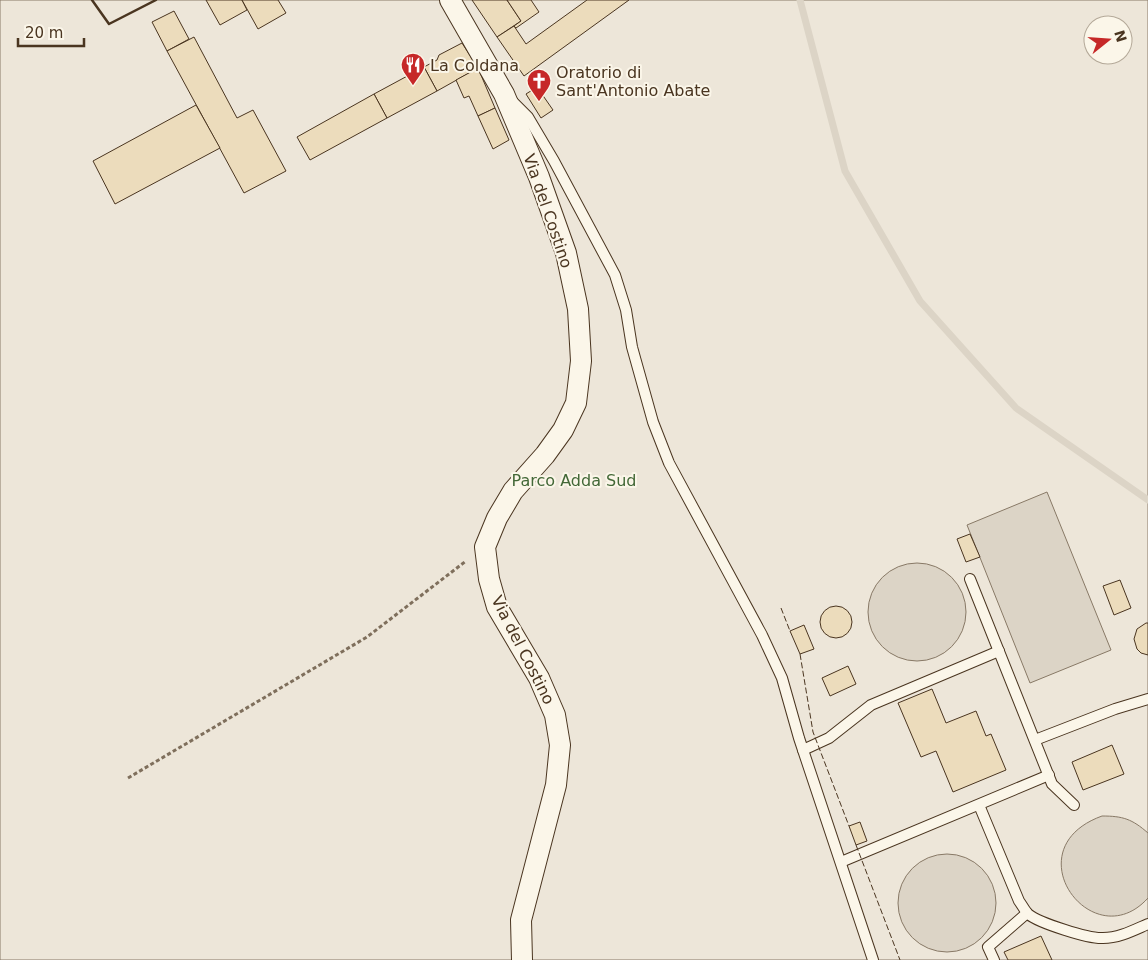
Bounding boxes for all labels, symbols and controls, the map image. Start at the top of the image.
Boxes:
scale bar [18,15,84,47]
north arrow [1083,15,1133,65]
text: 20 m [25,24,63,42]
text: N [1111,28,1130,44]
restaurant icon: La Coldana [400,52,426,86]
place label: La Coldana [430,56,519,75]
place label: Oratorio di Sant'Antonio Abate [556,63,710,100]
church icon: Oratorio di Sant'Antonio Abate [526,68,552,102]
street label: Via del Costino [520,151,576,271]
park label: Parco Adda Sud [512,471,636,490]
street label: Via del Costino [487,592,559,708]

